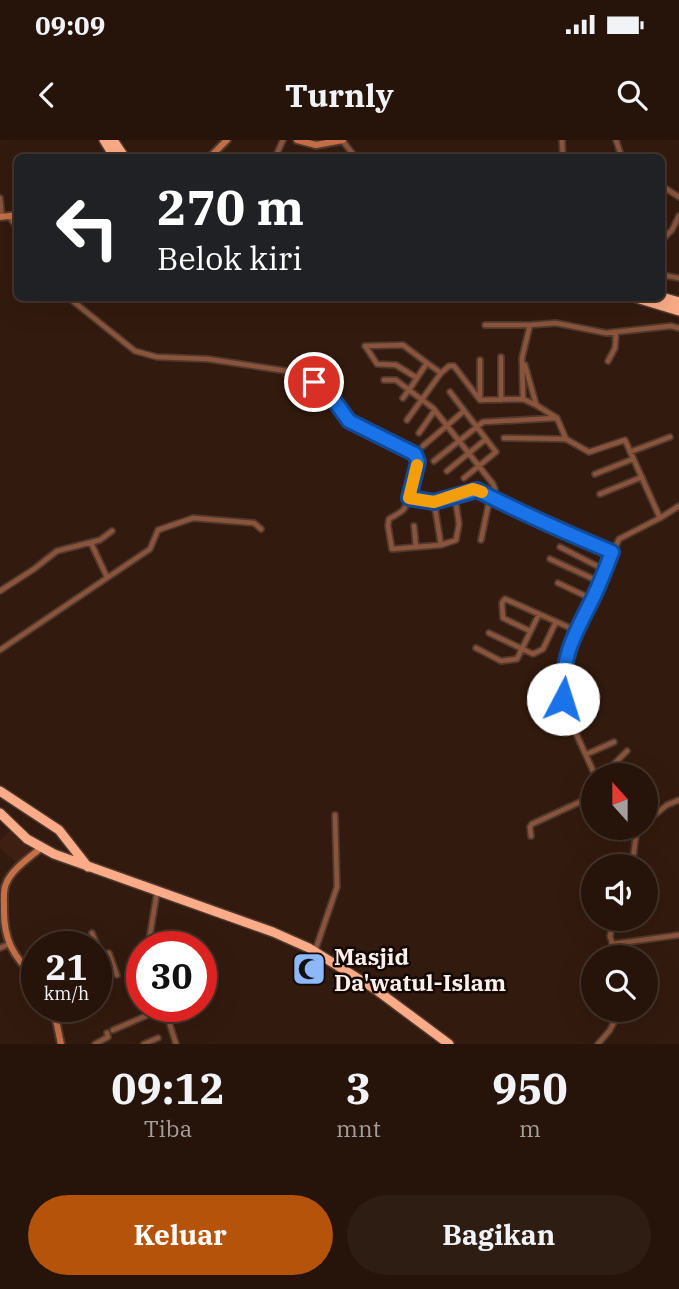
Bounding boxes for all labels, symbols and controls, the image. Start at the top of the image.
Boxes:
text: 09:09 [35,8,105,42]
text: Turnly [285,74,394,116]
icon: back [28,76,66,114]
icon: search [613,76,651,114]
text: 270 m [157,175,304,238]
icon: left [42,182,133,273]
text: Belok kiri [157,237,302,279]
pin [284,352,344,412]
icon: arrive [295,363,333,401]
position arrow [526,662,600,736]
north arrow [581,763,658,840]
map controls [581,763,658,1022]
button: sound [581,854,658,931]
speed limit sign: 30 [126,931,217,1022]
place label: Masjid Da'watul-Islam [334,941,506,997]
text: 21 [45,944,88,990]
button: search [581,945,658,1022]
mosque icon: Masjid Da'watul-Islam [290,950,328,988]
text: km/h [44,982,89,1005]
text: 09:12 [111,1061,225,1116]
text: 3 [346,1061,371,1116]
text: 950 [492,1061,568,1116]
text: Tiba [144,1113,192,1143]
text: mnt [336,1113,381,1143]
text: m [519,1113,541,1143]
button: Keluar [28,1195,333,1275]
button: Bagikan [347,1195,651,1275]

